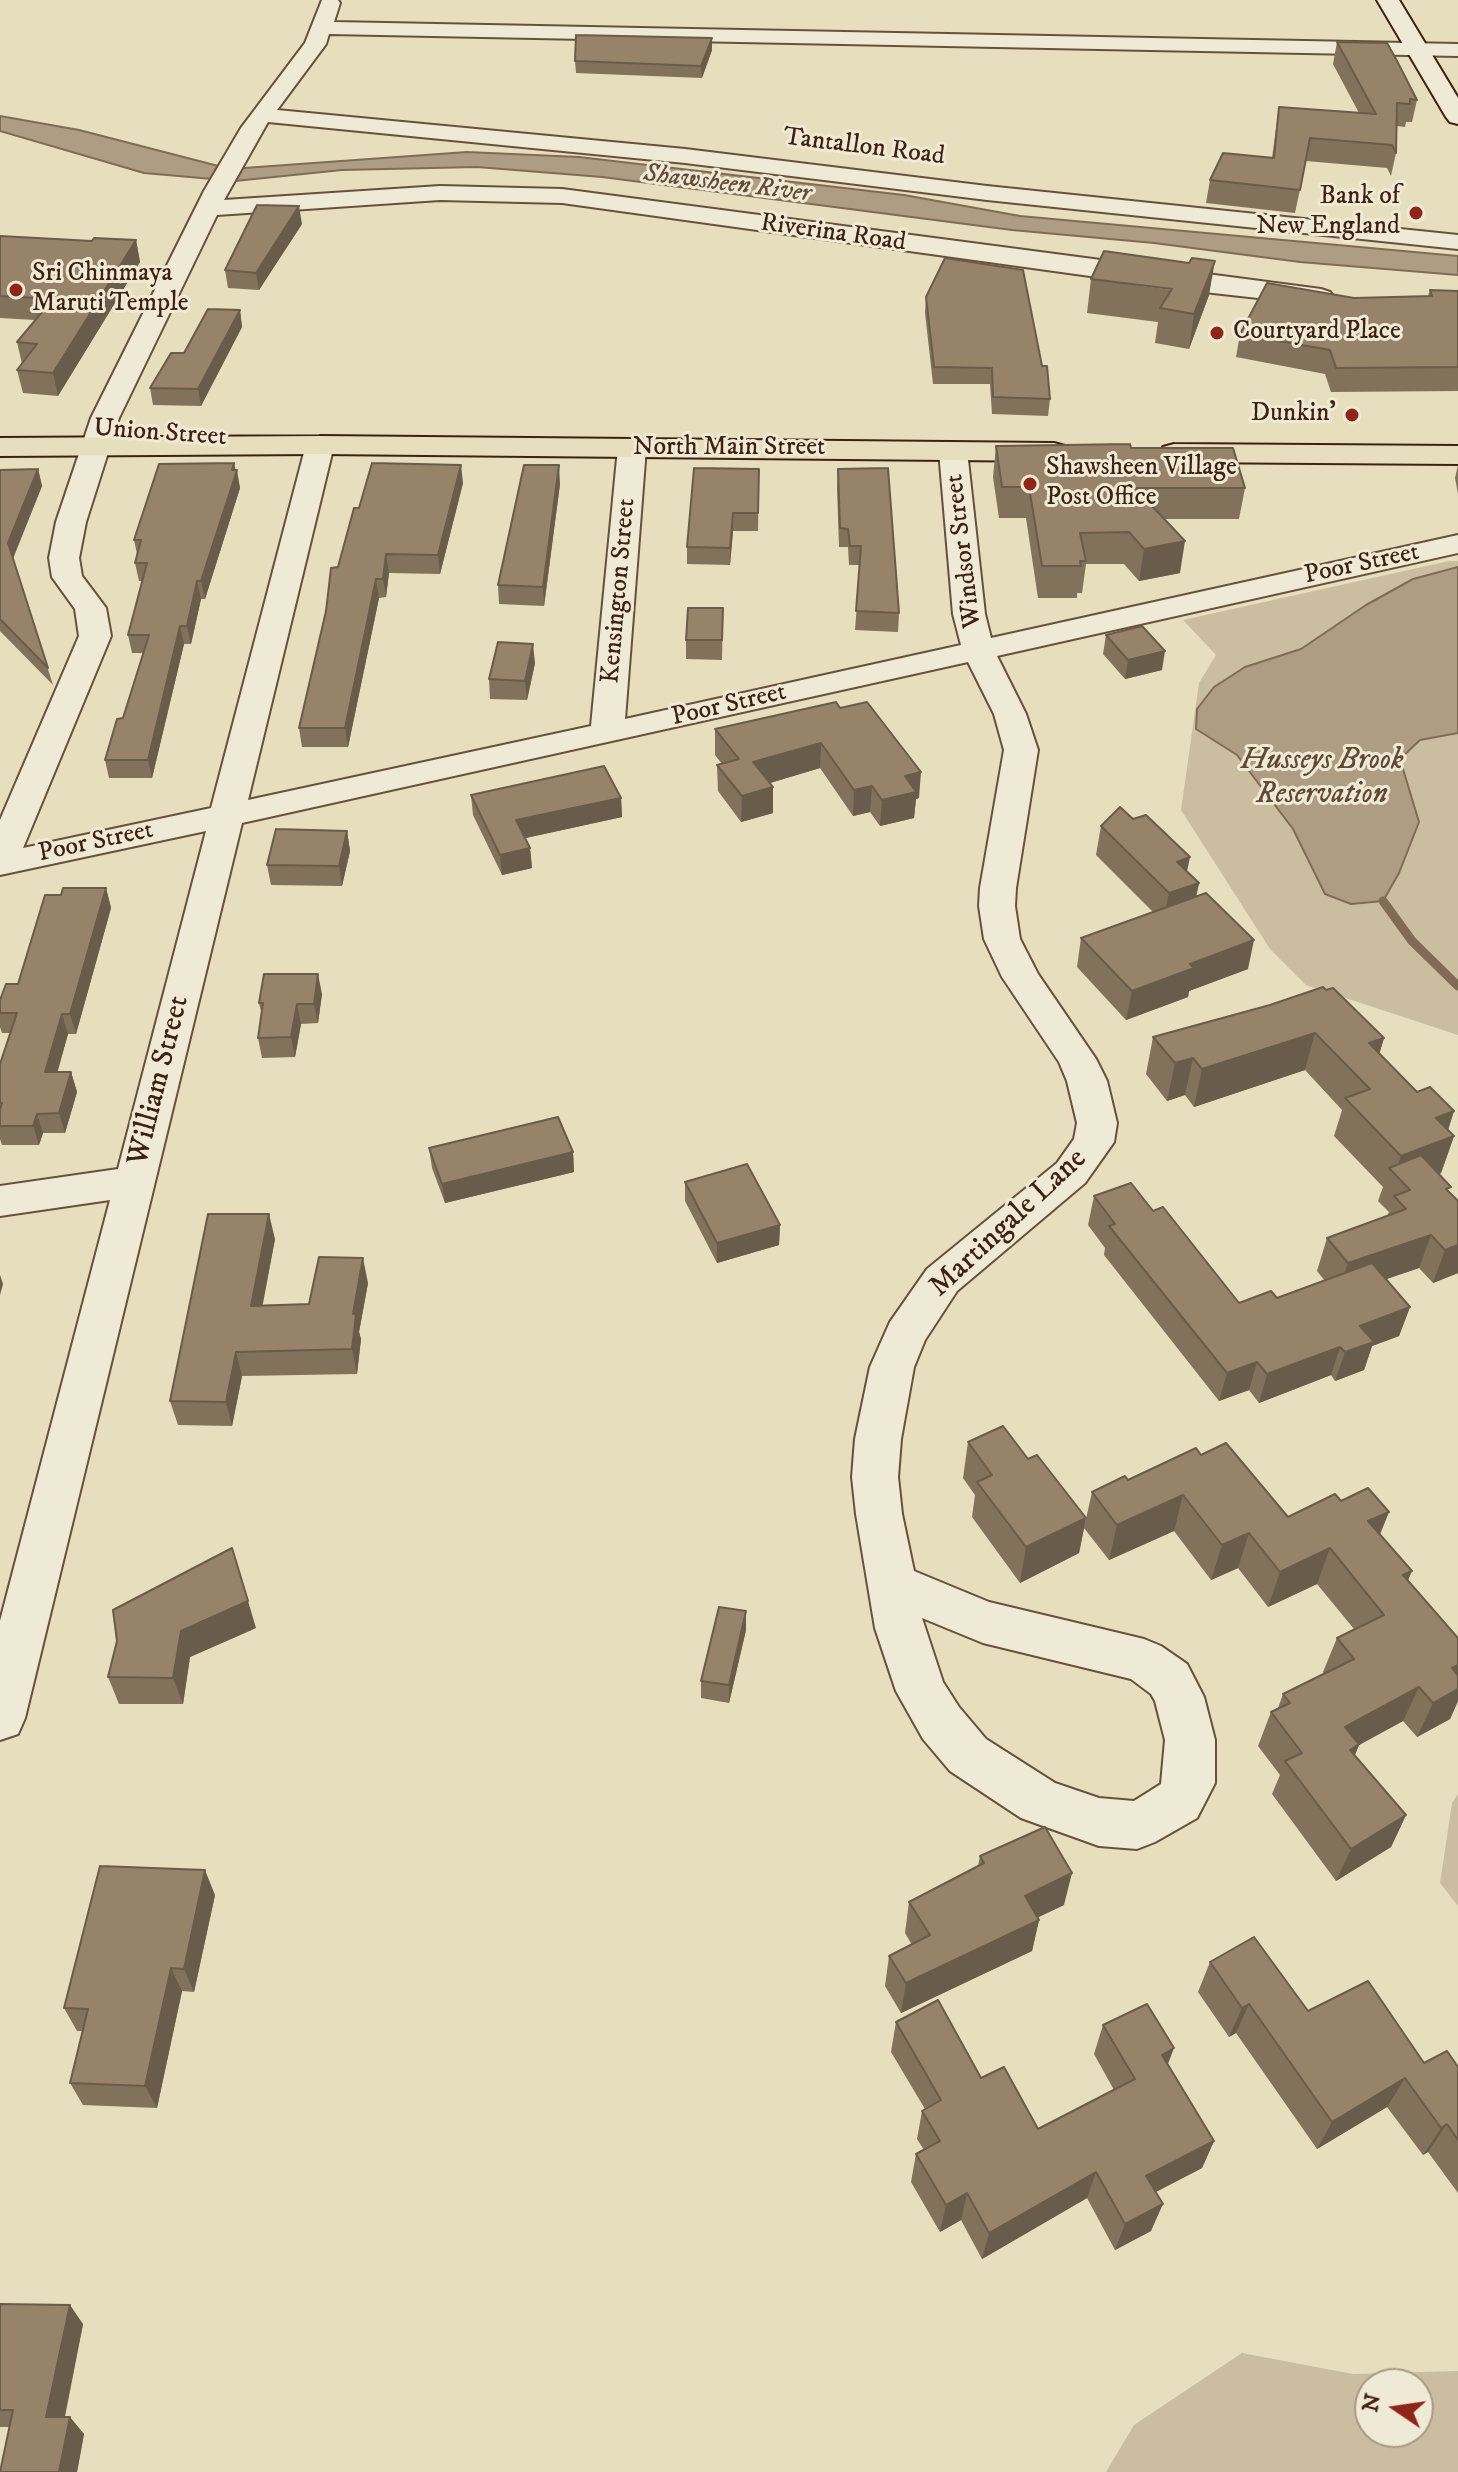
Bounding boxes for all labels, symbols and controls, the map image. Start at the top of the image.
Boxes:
street label: Tantallon Road [782,123,946,173]
water label: Shawsheen River [642,159,812,211]
place label: Bank of New England [1256,182,1400,244]
marker: Bank of New England [1407,204,1425,222]
street label: Riverina Road [758,208,908,260]
place label: Sri Chinmaya Maruti Temple [32,259,188,320]
marker: Sri Chinmaya Maruti Temple [7,281,25,299]
place label: Courtyard Place [1233,317,1401,349]
marker: Courtyard Place [1208,324,1226,342]
place label: Dunkin' [1251,399,1336,431]
marker: Dunkin' [1343,406,1361,424]
street label: Union Street [93,414,227,454]
street label: North Main Street [633,433,825,465]
place label: Shawsheen Village Post Office [1046,453,1237,514]
street label: Windsor Street [940,472,990,630]
marker: Shawsheen Village Post Office [1021,475,1039,493]
street label: Kensington Street [596,497,644,685]
street label: Poor Street [1302,538,1422,592]
street label: Poor Street [669,678,789,734]
park label: Husseys Brook Reservation [1240,744,1404,814]
street label: Poor Street [36,816,156,870]
street label: William Street [122,992,198,1170]
street label: Martingale Lane [923,1142,1095,1306]
north arrow [1354,2368,1434,2448]
text: N [1357,2391,1387,2415]

